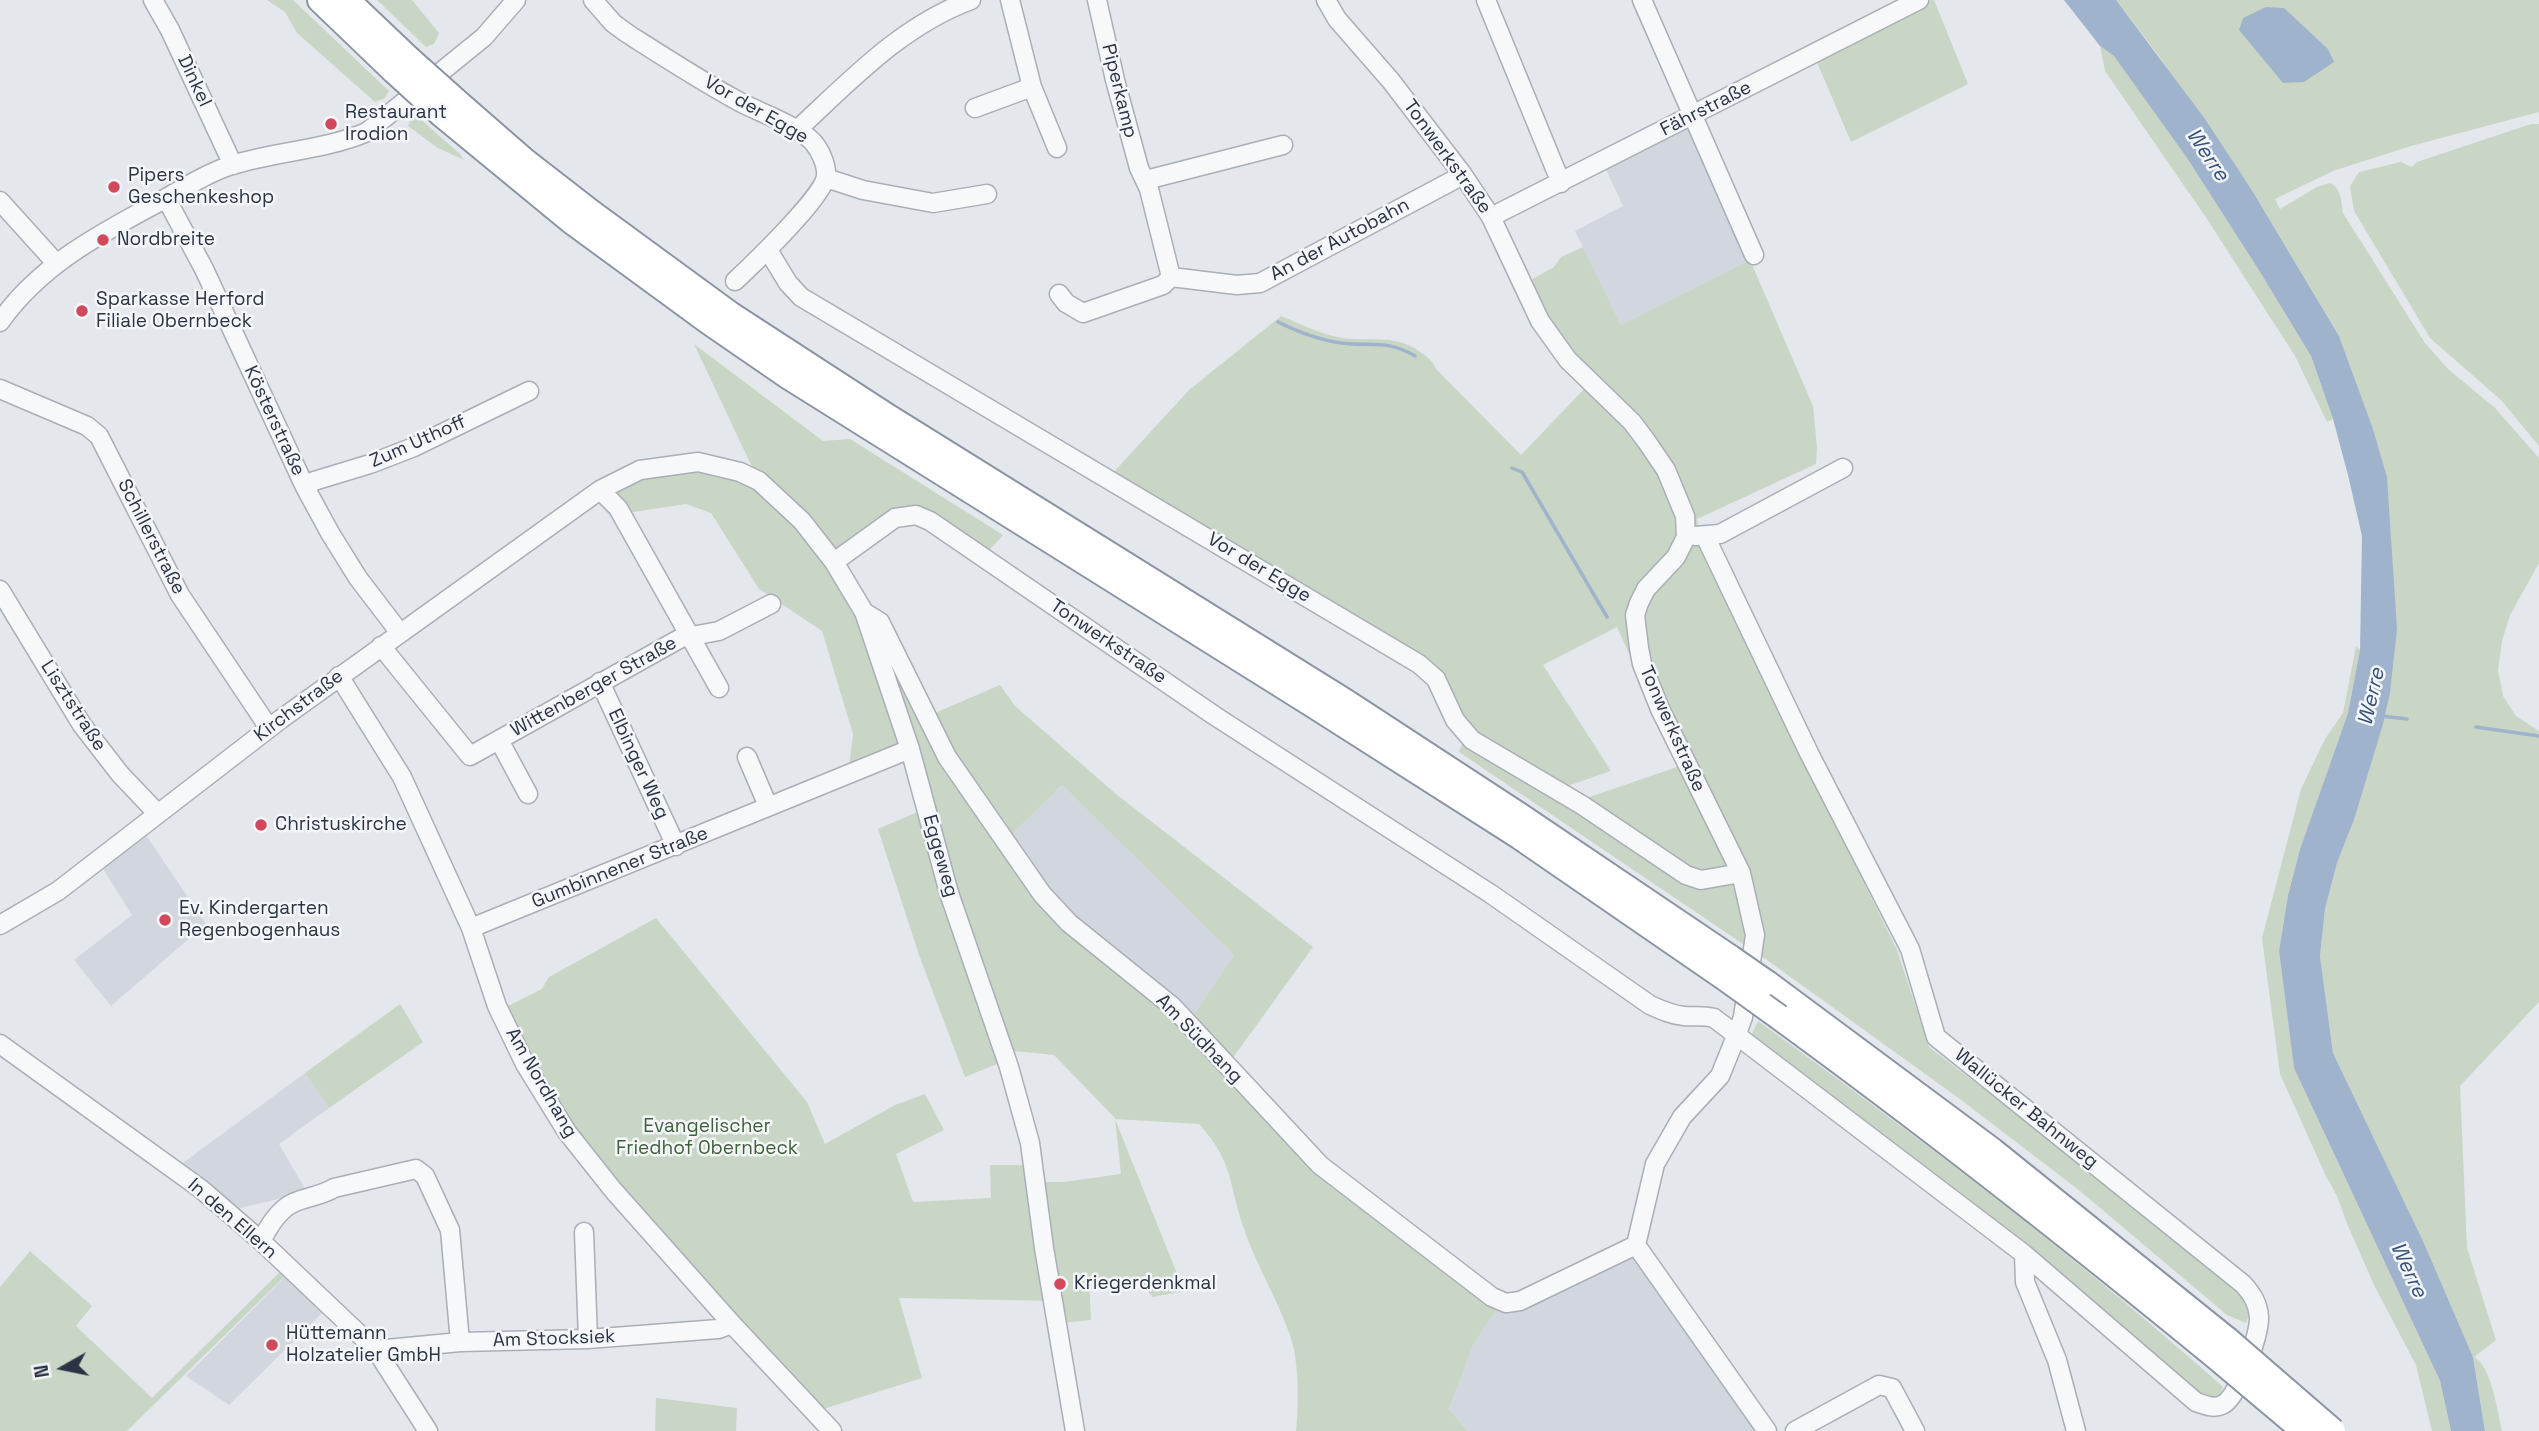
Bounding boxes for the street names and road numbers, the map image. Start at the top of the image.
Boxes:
street label: Piperkamp [1096,42,1142,140]
street label: Dinkel [172,51,216,111]
street label: Vor der Egge [700,71,812,149]
street label: Fährstraße [1657,76,1755,142]
street label: Tonwerkstraße [1398,96,1496,218]
street label: An der Autobahn [1267,194,1413,286]
street label: Kösterstraße [239,362,309,480]
street label: Zum Uthoff [366,411,470,473]
street label: Schillerstraße [112,476,190,598]
street label: Vor der Egge [1203,528,1315,608]
street label: Tonwerkstraße [1045,595,1171,689]
street label: Wittenberger Straße [507,632,681,742]
street label: Lisztstraße [35,657,111,755]
street label: Tonwerkstraße [1634,662,1710,796]
street label: Kirchstraße [250,665,348,747]
street label: Elbinger Weg [602,705,674,823]
street label: Eggeweg [917,812,963,900]
street label: Gumbinnener Straße [528,822,712,914]
street label: Am Südhang [1151,990,1247,1088]
street label: Am Nordhang [500,1024,582,1142]
street label: Wallücker Bahnweg [1950,1044,2102,1174]
street label: In den Ellern [183,1174,281,1264]
street label: Am Stocksiek [492,1325,616,1353]

